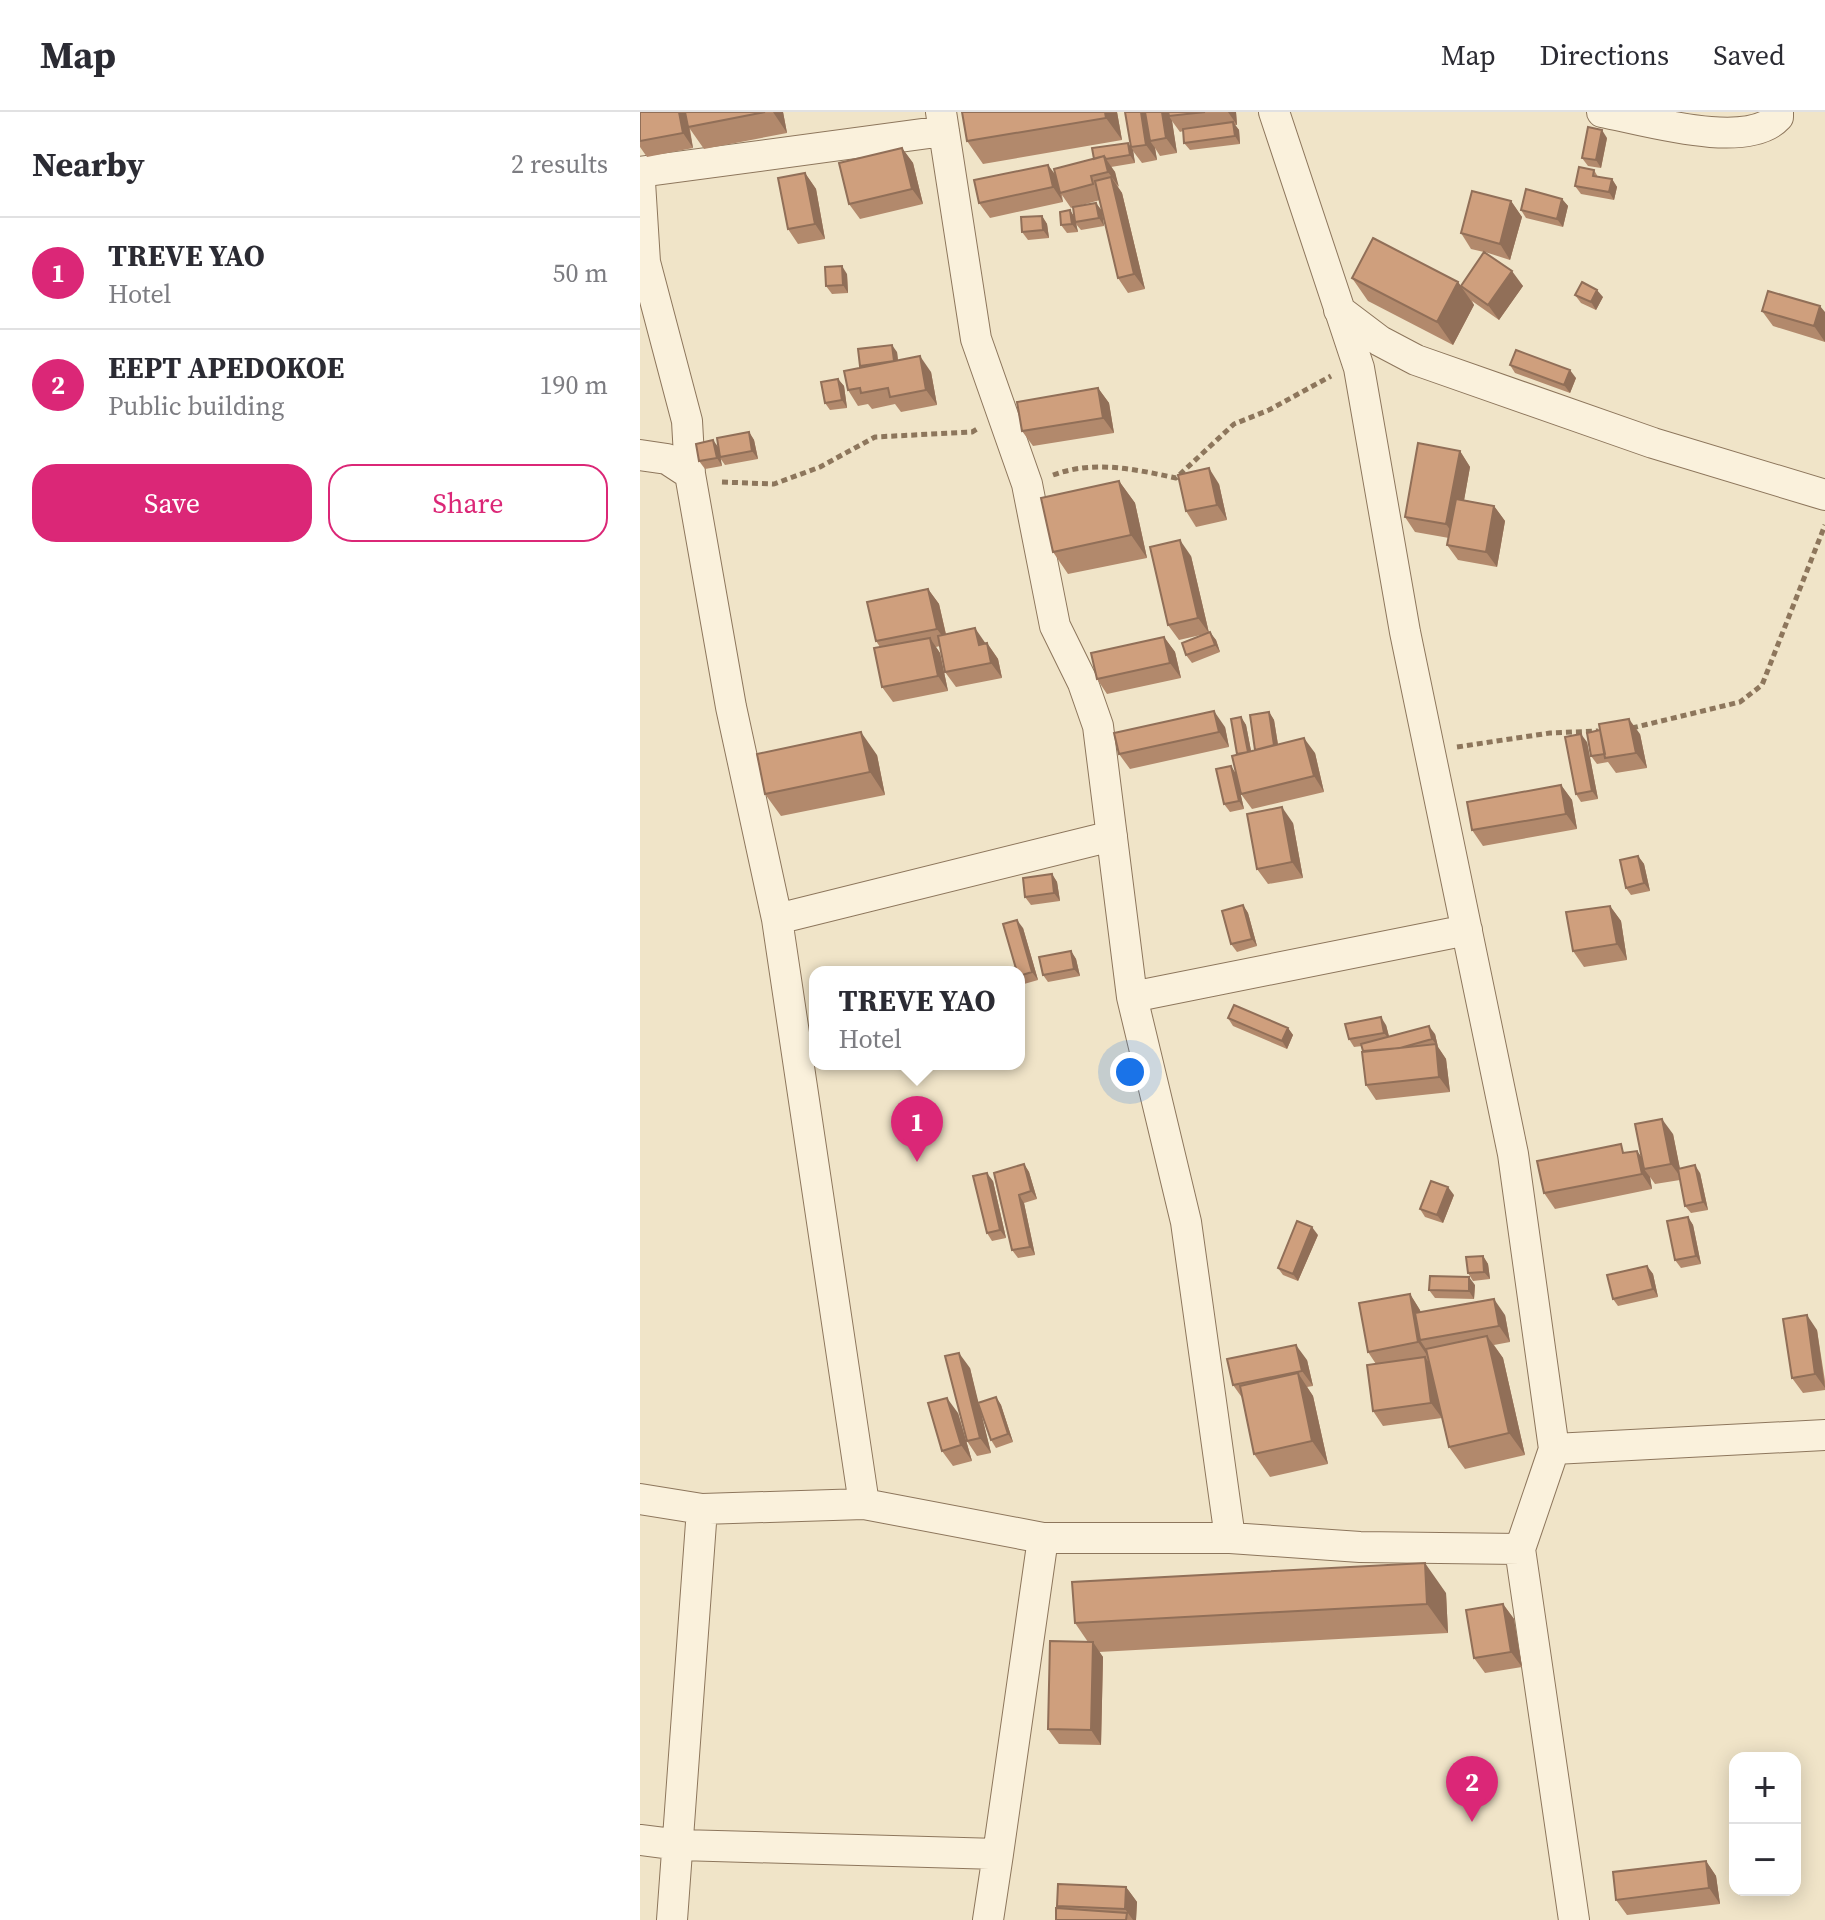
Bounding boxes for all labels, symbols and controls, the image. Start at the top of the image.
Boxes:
text: Map [40,29,116,81]
text: Map [1441,36,1496,74]
text: Directions [1540,36,1669,74]
text: Saved [1713,36,1785,74]
text: Nearby [32,141,145,187]
text: 2 results [511,146,608,182]
text: TREVE YAO [108,235,265,276]
text: 1 [51,255,65,291]
text: 50 m [553,255,608,291]
text: Hotel [108,276,171,312]
text: EEPT APEDOKOE [108,347,344,388]
text: 2 [51,367,65,403]
text: 190 m [540,367,608,403]
text: Public building [108,388,285,424]
button: Save [32,464,312,542]
button: Share [328,464,608,542]
popup [809,966,1025,1070]
text: TREVE YAO [839,980,995,1021]
text: Hotel [839,1021,902,1057]
your location [1110,1052,1150,1092]
pin: 1 [891,1096,943,1162]
map controls [1729,1752,1801,1896]
button: + [1729,1752,1801,1824]
pin: 2 [1446,1756,1498,1822]
button: − [1729,1824,1801,1896]

